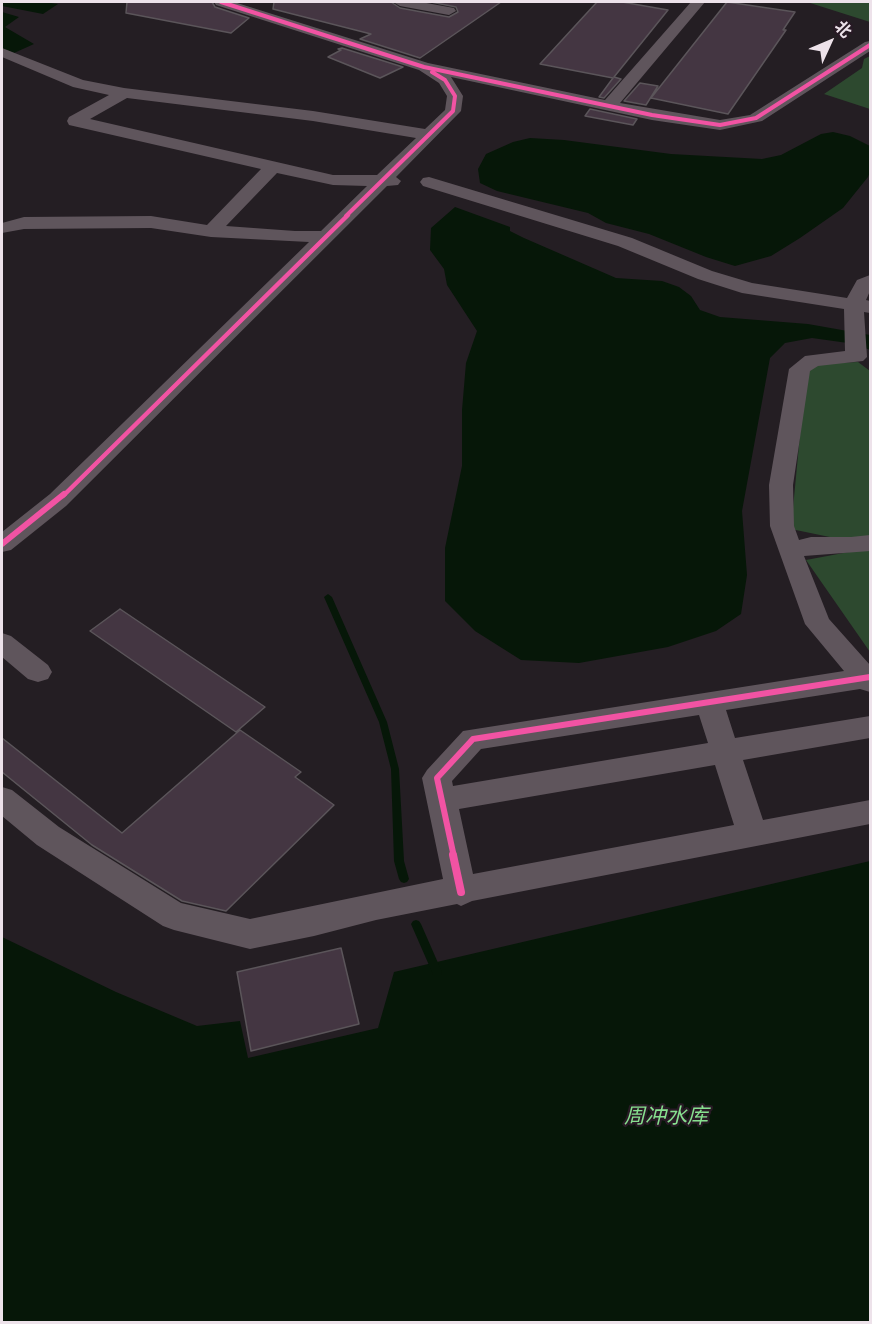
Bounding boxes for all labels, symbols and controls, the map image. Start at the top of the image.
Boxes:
north arrow [800,12,860,72]
text: 北 [831,17,856,42]
water label: 周冲水库 [624,1105,708,1131]

